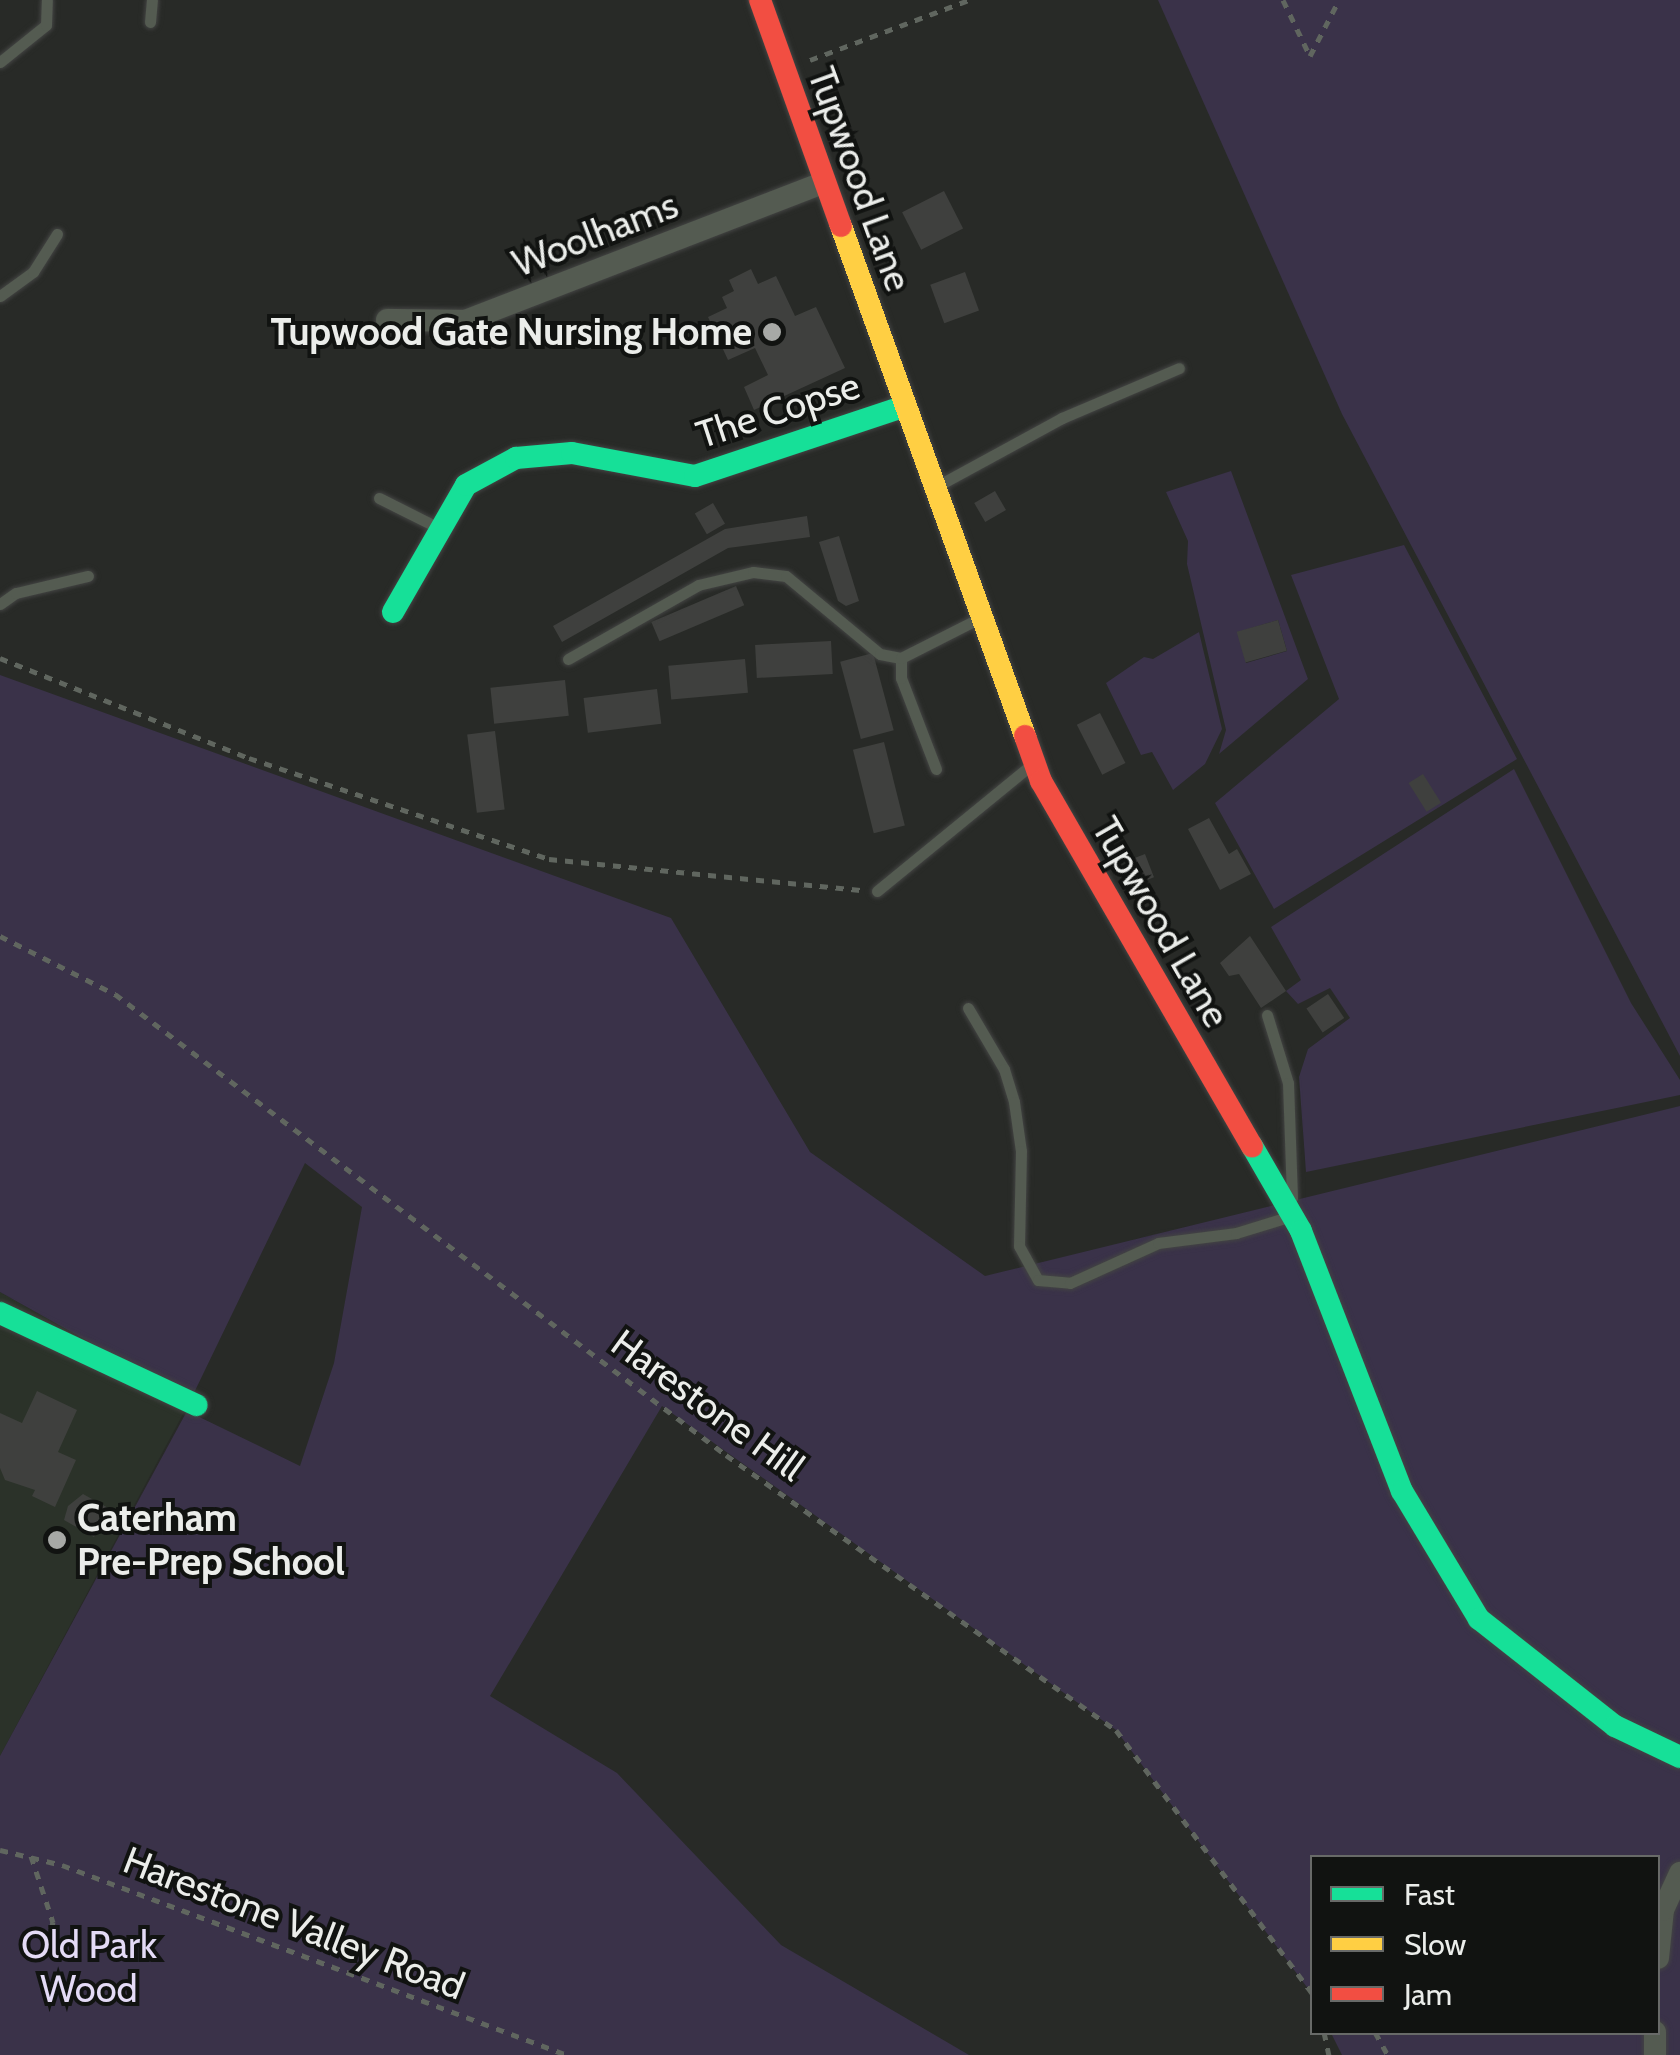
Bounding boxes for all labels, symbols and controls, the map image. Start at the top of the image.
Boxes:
street label: Tupwood Lane [798,61,922,297]
street label: Woolhams [506,182,684,286]
place label: Tupwood Gate Nursing Home [270,309,752,355]
marker: Tupwood Gate Nursing Home [761,321,783,343]
street label: The Copse [691,362,865,458]
street label: Tupwood Lane [1083,809,1239,1035]
street label: Harestone Hill [603,1320,813,1490]
place label: Caterham Pre-Prep School [77,1495,345,1585]
marker: Caterham Pre-Prep School [46,1529,68,1551]
street label: Harestone Valley Road [117,1837,471,2009]
legend [1310,1855,1660,2035]
text: Fast [1404,1876,1455,1913]
park label: Old Park Wood [21,1922,157,2012]
text: Slow [1404,1926,1466,1963]
text: Jam [1404,1976,1452,2013]

